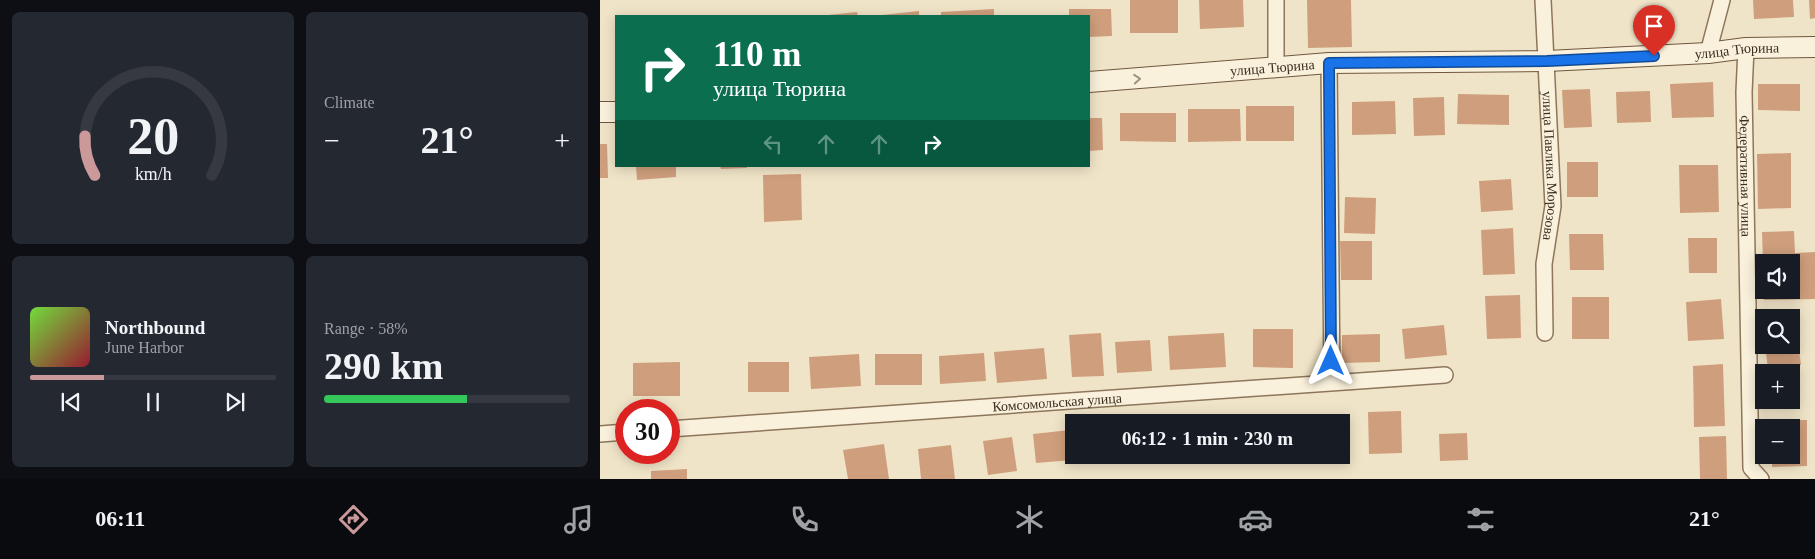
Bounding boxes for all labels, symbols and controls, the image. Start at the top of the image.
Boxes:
pin [1633,5,1675,56]
icon: arrive [1640,12,1668,40]
icon: right [630,35,695,100]
text: 110 m [713,35,801,74]
street label: улица Тюрина [1694,40,1780,61]
street label: улица Тюрина [1230,57,1316,78]
one-way arrow [1134,74,1142,85]
text: улица Тюрина [713,76,846,101]
street label: улица Павлика Морозова [1540,91,1561,242]
text: Climate [324,94,375,111]
text: 20 [127,108,179,165]
street label: Федеративная улица [1737,115,1754,238]
text: 21° [420,119,474,161]
text: − [324,125,340,156]
text: + [554,125,570,156]
icon: left [759,130,787,158]
icon: ahead [812,130,840,158]
icon: ahead [865,130,893,158]
icon: right [918,130,946,158]
text: km/h [135,164,171,184]
map controls [1755,254,1800,464]
button: sound [1755,254,1800,299]
button: search [1755,309,1800,354]
text: Northbound [105,317,205,338]
text: Range · 58% [324,320,408,337]
position arrow [1304,334,1356,386]
text: June Harbor [105,339,184,356]
text: 290 km [324,345,443,387]
button: + [1755,364,1800,409]
icon: previous [57,388,85,416]
icon: pause [139,388,167,416]
icon: next [221,388,249,416]
street label: Комсомольская улица [992,390,1123,414]
speed limit sign: 30 [615,399,680,464]
button: − [1755,419,1800,464]
text: 06:12 · 1 min · 230 m [1122,428,1293,449]
icon: directions [336,502,371,537]
icon: music [561,502,596,537]
icon: phone [787,502,822,537]
icon: climate [1012,502,1047,537]
icon: car [1238,502,1273,537]
icon: filters [1463,502,1498,537]
text: 06:11 [95,506,145,531]
text: 21° [1689,506,1720,531]

